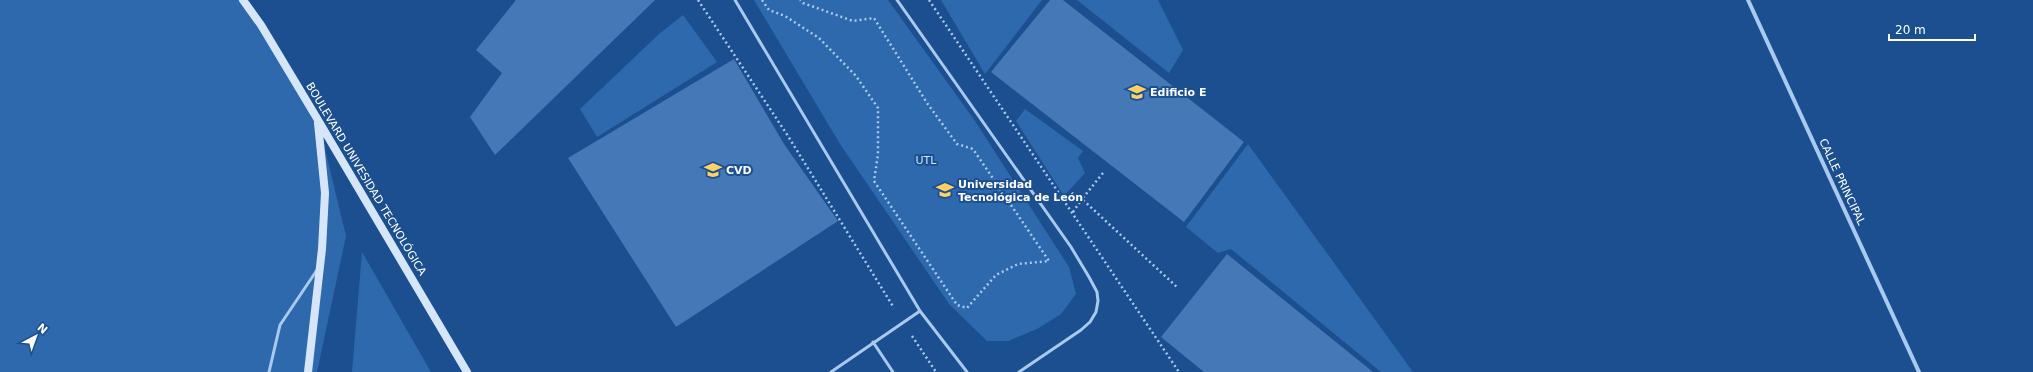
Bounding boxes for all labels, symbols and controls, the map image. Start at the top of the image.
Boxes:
scale bar [1889,16,1975,42]
text: 20 m [1895,23,1926,37]
street label: BOULEVARD UNIVESIDAD TECNOLÓGICA [303,80,429,278]
school or university icon: Edificio E [1127,82,1147,102]
place label: Edificio E [1150,86,1207,99]
street label: CALLE PRINCIPAL [1816,137,1868,228]
park label: UTL [916,154,937,167]
school or university icon: CVD [703,160,723,180]
place label: CVD [726,164,752,177]
place label: Universidad Tecnológica de León [958,178,1083,204]
school or university icon: Universidad Tecnológica de León [935,180,955,200]
north arrow [16,316,56,356]
text: N [34,321,50,337]

